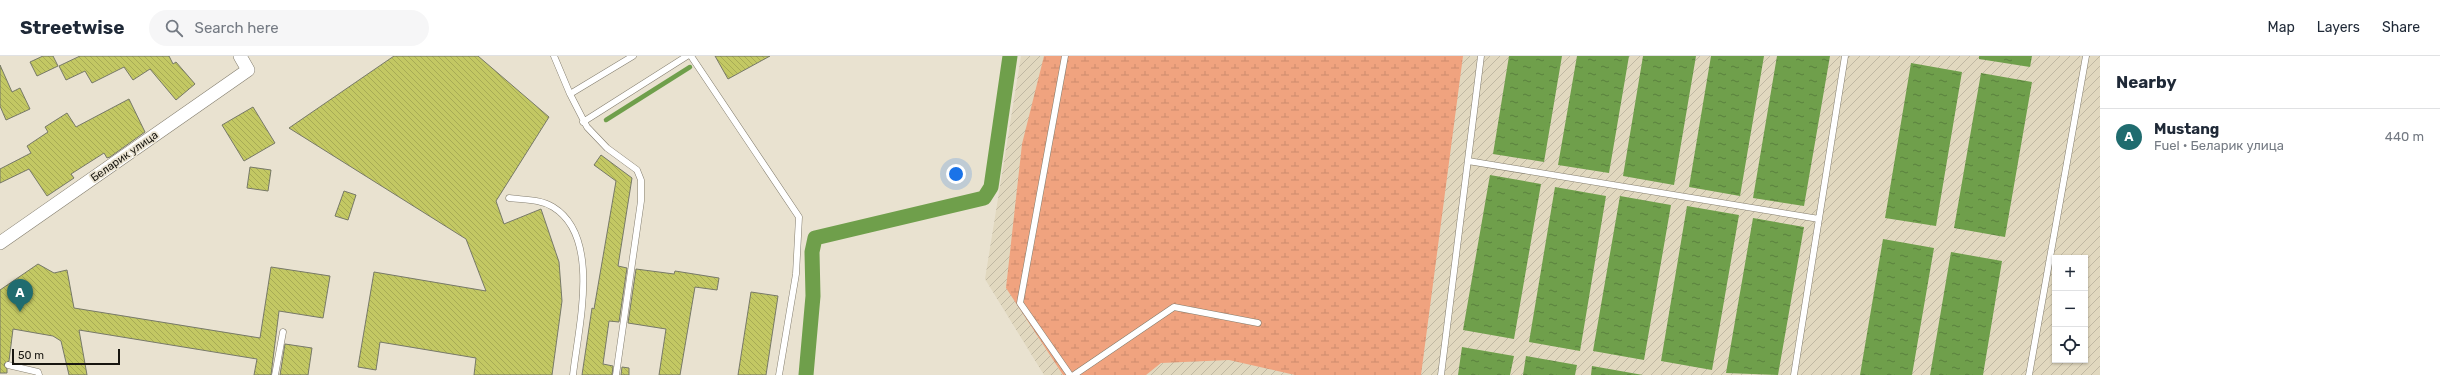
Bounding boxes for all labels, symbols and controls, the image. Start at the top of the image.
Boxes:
search box [149,10,429,46]
text: Streetwise [20,16,125,39]
icon: search [163,17,185,39]
text: Search here [195,19,279,37]
text: Map [2268,19,2295,36]
text: Layers [2317,19,2360,36]
text: Share [2382,19,2420,36]
text: Nearby [2116,72,2177,92]
text: Mustang [2154,120,2219,138]
street label: Беларик улица [88,128,160,184]
text: A [2124,129,2134,144]
text: 440 m [2385,129,2424,144]
text: Fuel · Беларик улица [2154,138,2284,153]
your location [946,164,966,184]
map controls [2052,255,2088,363]
button: + [2052,255,2088,291]
pin: A [7,279,33,312]
button: − [2052,291,2088,327]
button: locate [2052,327,2088,363]
scale bar [12,347,120,366]
text: 50 m [18,349,44,362]

